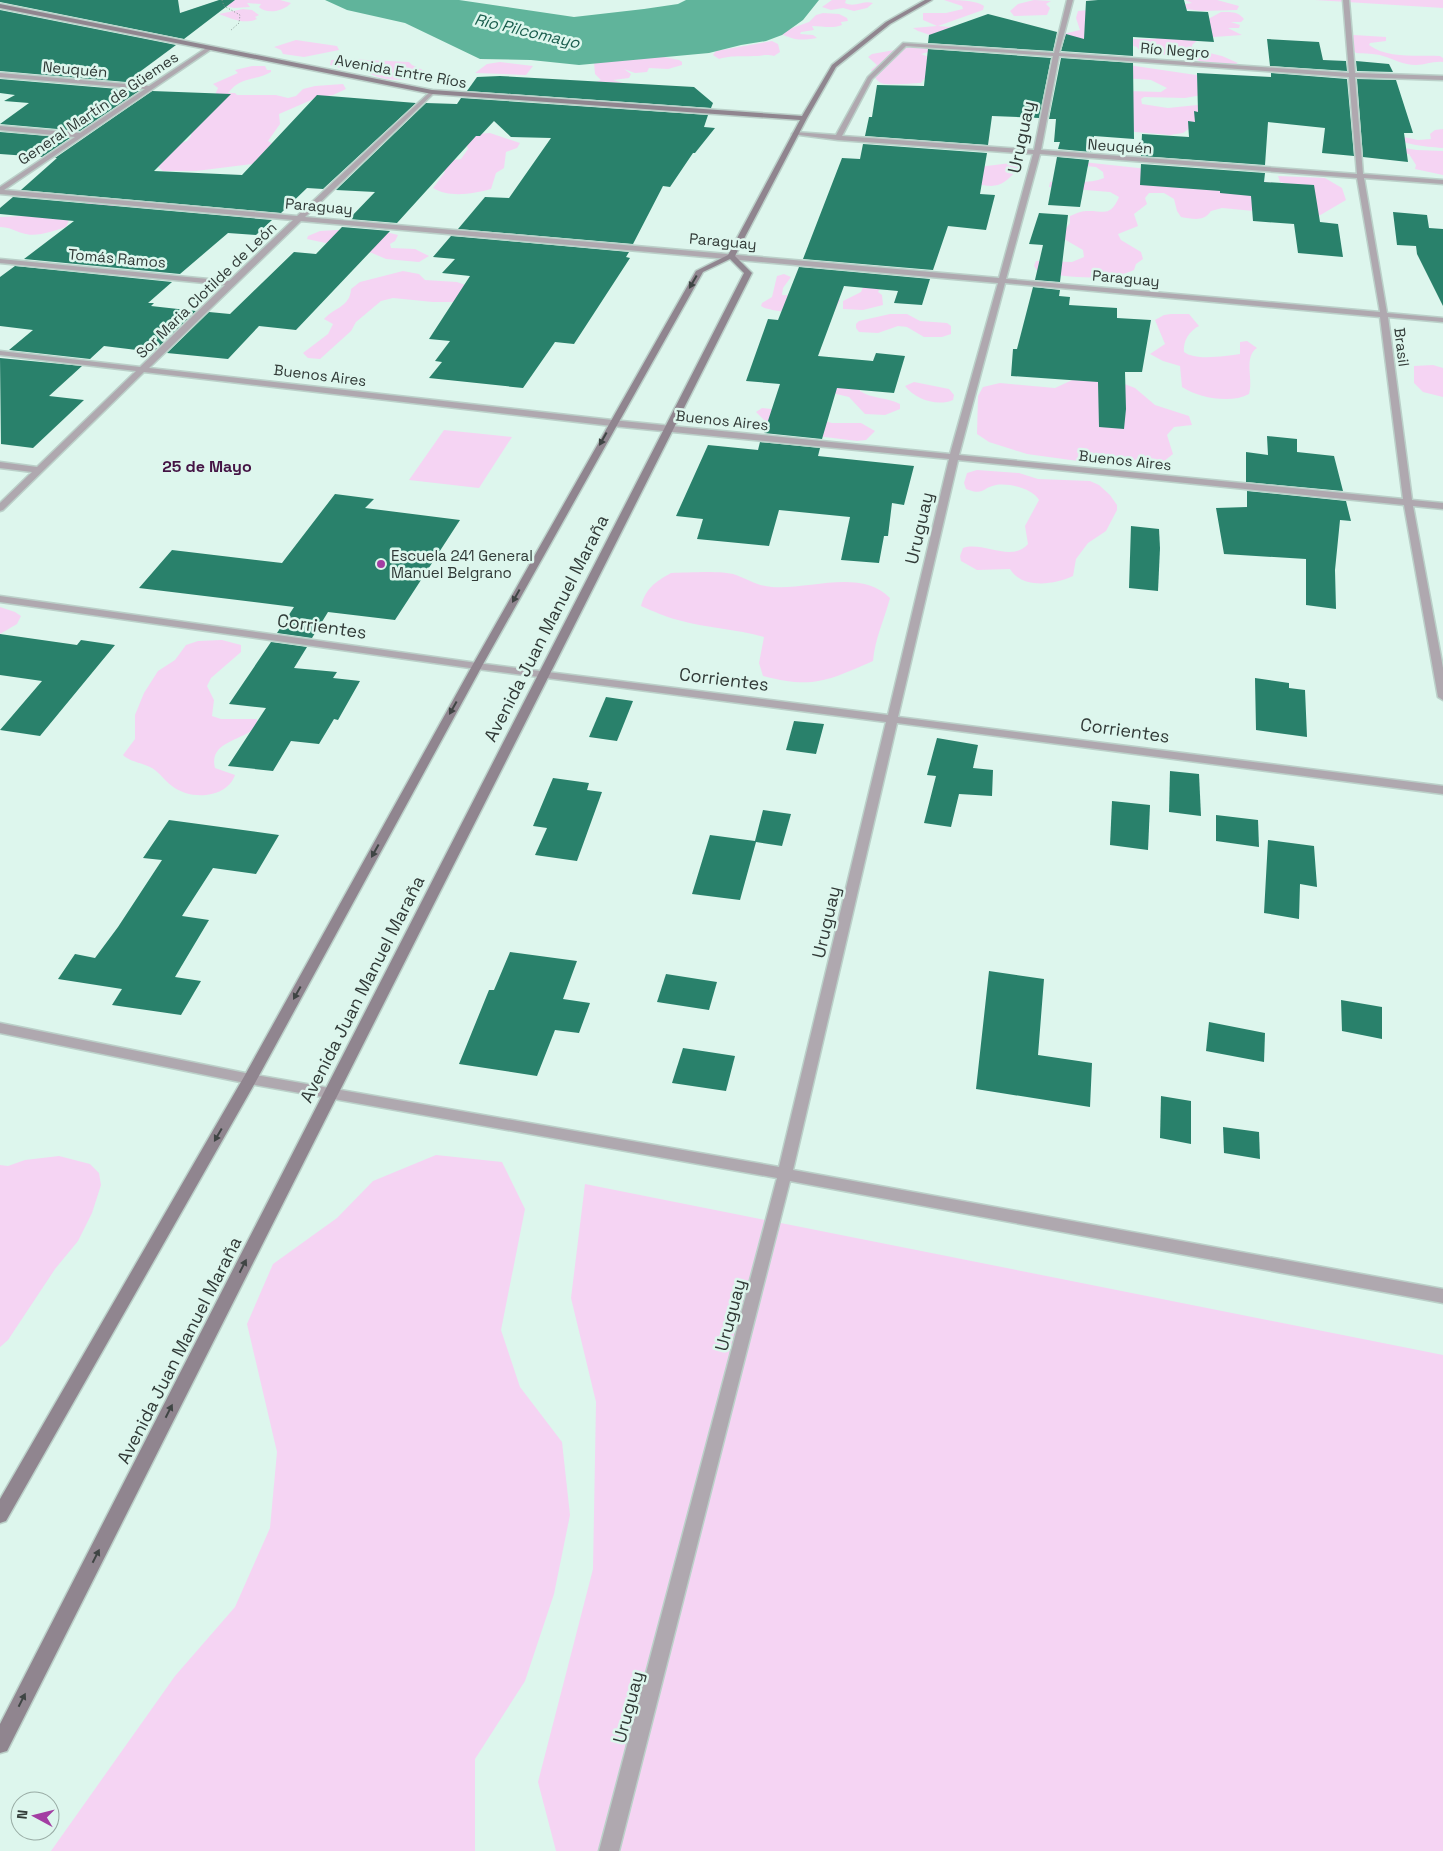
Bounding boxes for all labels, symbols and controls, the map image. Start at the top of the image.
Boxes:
water label: Río Pilcomayo [472,9,583,54]
street label: Río Negro [1140,38,1210,62]
street label: General Martín de Güemes [14,47,182,169]
street label: Avenida Entre Ríos [334,50,469,92]
street label: Neuquén [42,57,108,81]
street label: Uruguay [1002,99,1040,175]
street label: Neuquén [1087,134,1153,158]
street label: Paraguay [284,194,354,218]
street label: Sor Maria Clotilde de León [132,218,280,362]
street label: Paraguay [688,229,758,253]
street label: Tomás Ramos [67,244,167,272]
street label: Paraguay [1091,266,1161,290]
one-way arrow [688,276,697,289]
street label: Brasil [1390,326,1414,368]
street label: Buenos Aires [273,360,368,390]
street label: Buenos Aires [675,406,769,434]
one-way arrow [599,432,608,445]
street label: Buenos Aires [1078,446,1172,474]
district label: 25 de Mayo [162,456,252,477]
street label: Uruguay [900,490,938,566]
street label: Avenida Juan Manuel Maraña [479,511,613,745]
place label: Escuela 241 General Manuel Belgrano [391,546,533,582]
marker: Escuela 241 General Manuel Belgrano [375,558,387,570]
one-way arrow [511,589,520,603]
street label: Corrientes [276,608,368,644]
street label: Corrientes [678,662,770,696]
one-way arrow [449,702,458,715]
street label: Corrientes [1079,712,1171,748]
one-way arrow [371,843,379,858]
street label: Avenida Juan Manuel Maraña [295,872,429,1106]
street label: Uruguay [807,884,845,960]
one-way arrow [293,986,301,1001]
one-way arrow [214,1128,222,1142]
street label: Avenida Juan Manuel Maraña [112,1233,246,1467]
one-way arrow [239,1259,247,1273]
street label: Uruguay [709,1277,751,1353]
one-way arrow [165,1403,173,1418]
one-way arrow [92,1548,100,1563]
street label: Uruguay [607,1669,649,1745]
one-way arrow [18,1693,26,1708]
north arrow [10,1791,60,1841]
text: N [13,1809,32,1820]

